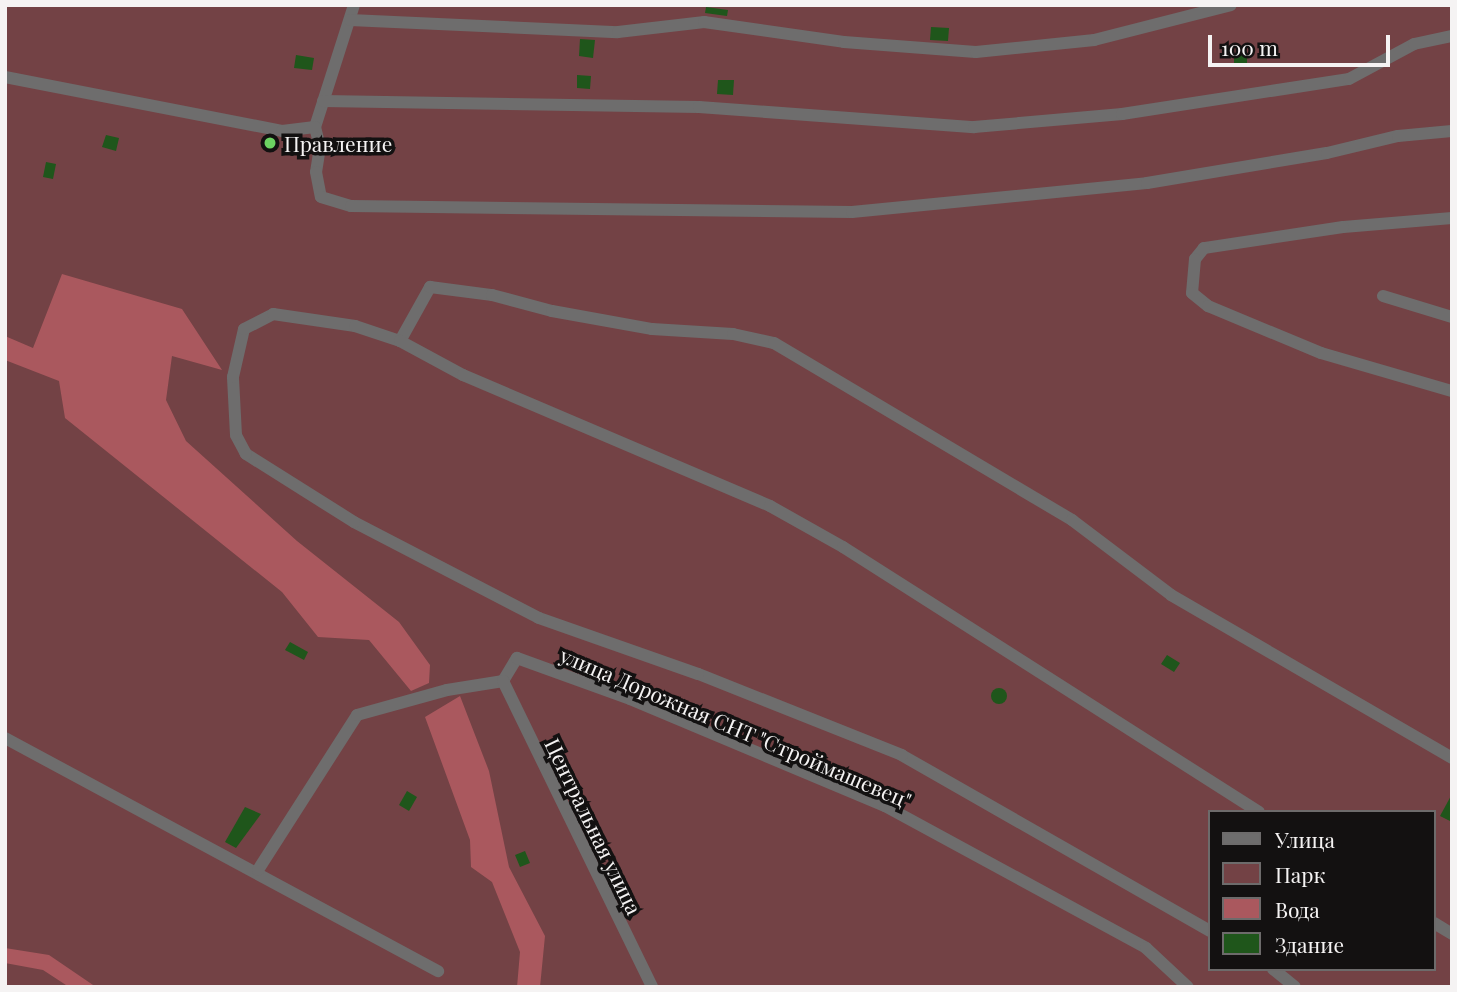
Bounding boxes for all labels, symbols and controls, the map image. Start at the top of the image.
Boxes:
scale bar [1212,21,1394,65]
text: 100 m [1221,33,1278,61]
place label: Правление [284,130,392,156]
marker: Правление [262,135,278,151]
street label: улица Дорожная СНТ "Строймашевец" [556,641,916,813]
street label: Центральная улица [540,734,648,918]
legend [1208,810,1436,971]
text: Улица [1275,825,1335,853]
text: Парк [1275,860,1325,888]
text: Вода [1275,895,1320,923]
text: Здание [1275,930,1344,958]

